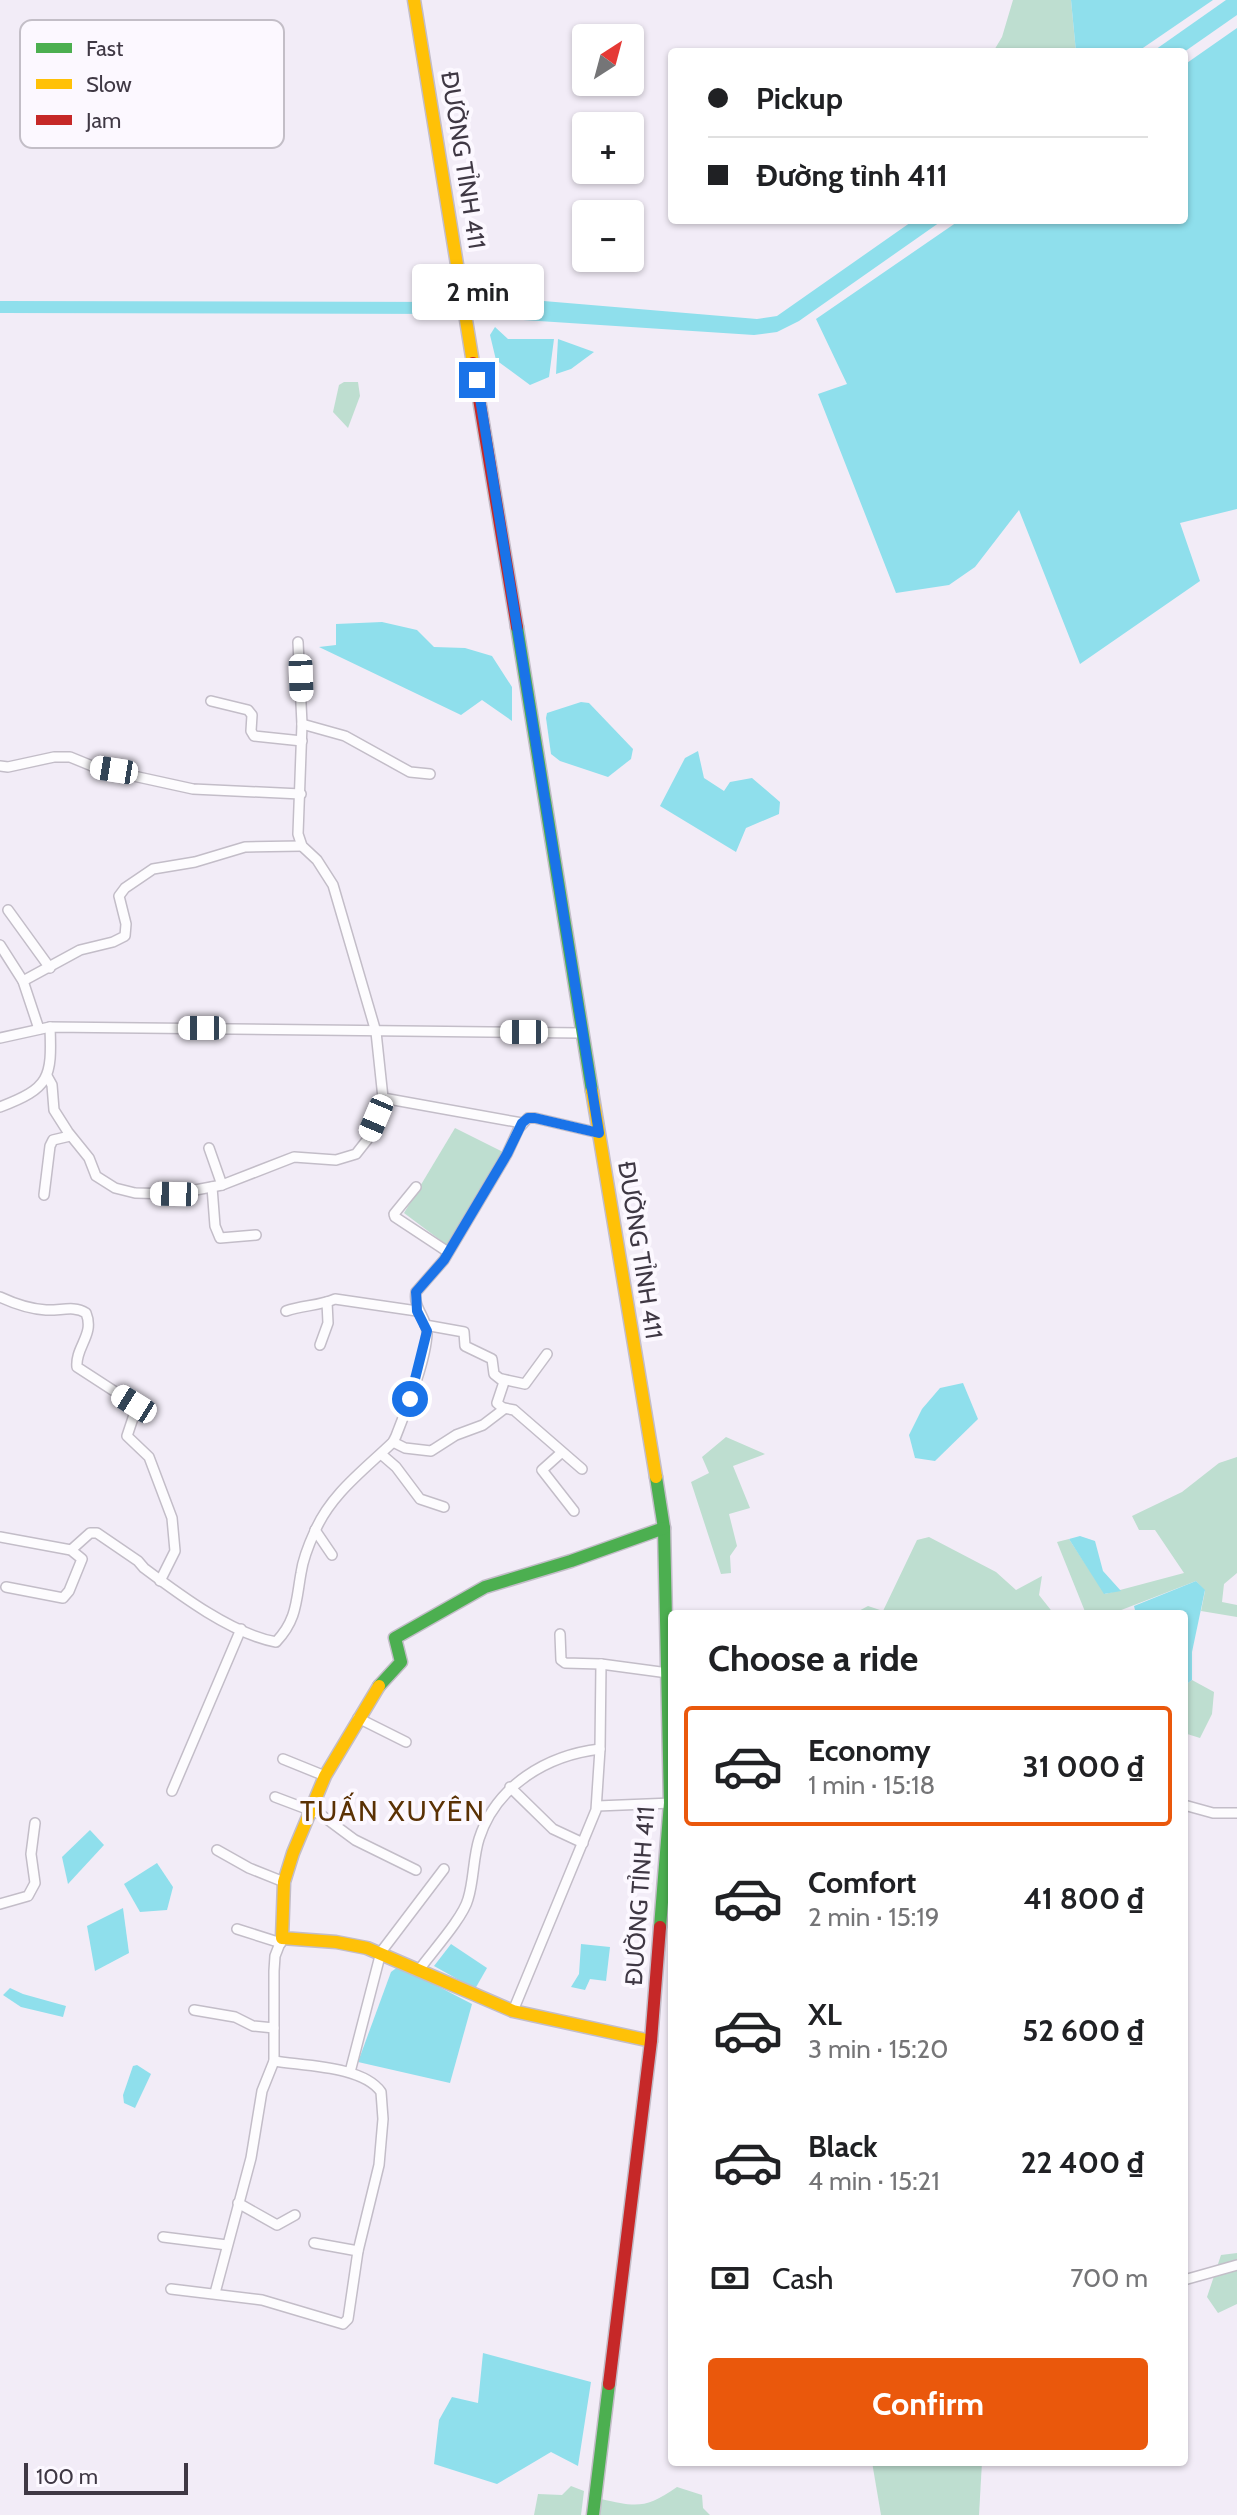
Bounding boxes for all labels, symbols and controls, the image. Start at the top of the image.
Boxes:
legend [20,20,284,148]
north arrow [572,24,644,96]
map controls [572,24,644,272]
text: Fast [86,35,124,62]
street label: ĐƯỜNG TỈNH 411 [435,69,492,251]
text: Slow [86,71,132,98]
text: Pickup [756,80,843,117]
text: Jam [85,107,121,134]
button: + [572,112,644,184]
text: Đường tỉnh 411 [756,157,948,194]
button: − [572,200,644,272]
callout: 2 min [411,264,543,320]
text: 2 min [447,276,509,308]
route end [459,362,495,398]
car [288,654,314,702]
car [88,754,140,786]
car [178,1016,226,1040]
car [500,1020,548,1044]
car [356,1091,396,1145]
street label: ĐƯỜNG TỈNH 411 [612,1159,669,1341]
car [150,1182,198,1206]
car [107,1381,161,1427]
route start [392,1381,428,1417]
text: Choose a ride [708,1636,918,1680]
icon: car [712,1730,784,1802]
text: Economy [808,1732,931,1769]
text: 31 000 ₫ [1023,1748,1144,1785]
text: 1 min · 15:18 [808,1769,935,1801]
district label: TUẤN XUYÊN [300,1792,486,1828]
street label: ĐƯỜNG TỈNH 411 [619,1805,660,1986]
icon: car [712,1862,784,1934]
text: Comfort [808,1864,916,1901]
text: 41 800 ₫ [1023,1880,1144,1917]
text: 2 min · 15:19 [808,1901,939,1933]
icon: car [712,1994,784,2066]
text: XL [808,1996,842,2033]
text: 52 600 ₫ [1022,2012,1144,2049]
text: 3 min · 15:20 [808,2033,948,2065]
icon: car [712,2126,784,2198]
text: Black [808,2128,878,2165]
text: 22 400 ₫ [1021,2144,1144,2181]
text: 4 min · 15:21 [808,2165,940,2197]
icon: cash [708,2256,752,2300]
text: Cash [772,2260,834,2297]
text: 700 m [1070,2262,1148,2294]
button: Confirm [708,2358,1148,2450]
scale bar [24,2459,188,2495]
text: 100 m [36,2463,98,2490]

